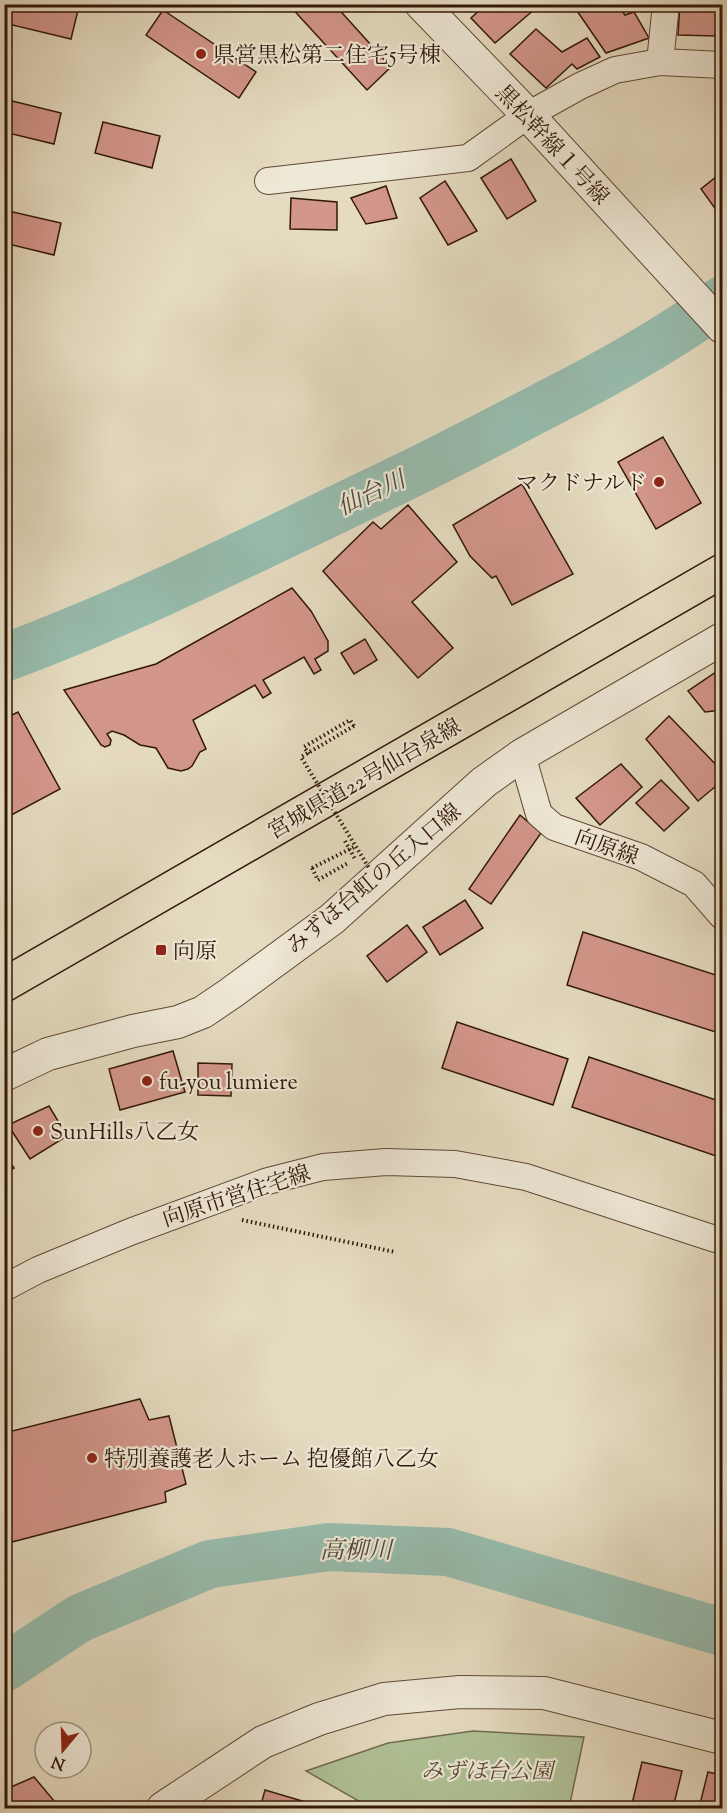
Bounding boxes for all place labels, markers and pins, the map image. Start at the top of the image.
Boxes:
place label: 県営黒松第二住宅5号棟 [213,41,441,73]
marker: 県営黒松第二住宅5号棟 [194,47,208,61]
place label: マクドナルド [516,469,647,501]
marker: マクドナルド [652,475,666,489]
place label: 向原 [173,937,217,969]
marker: 向原 [154,943,168,957]
place label: fu-you lumiere [159,1068,298,1100]
marker: fu-you lumiere [140,1074,154,1088]
place label: SunHills八乙女 [50,1118,199,1150]
marker: SunHills八乙女 [31,1124,45,1138]
place label: 特別養護老人ホーム 抱優館八乙女 [104,1445,439,1477]
marker: 特別養護老人ホーム 抱優館八乙女 [85,1451,99,1465]

